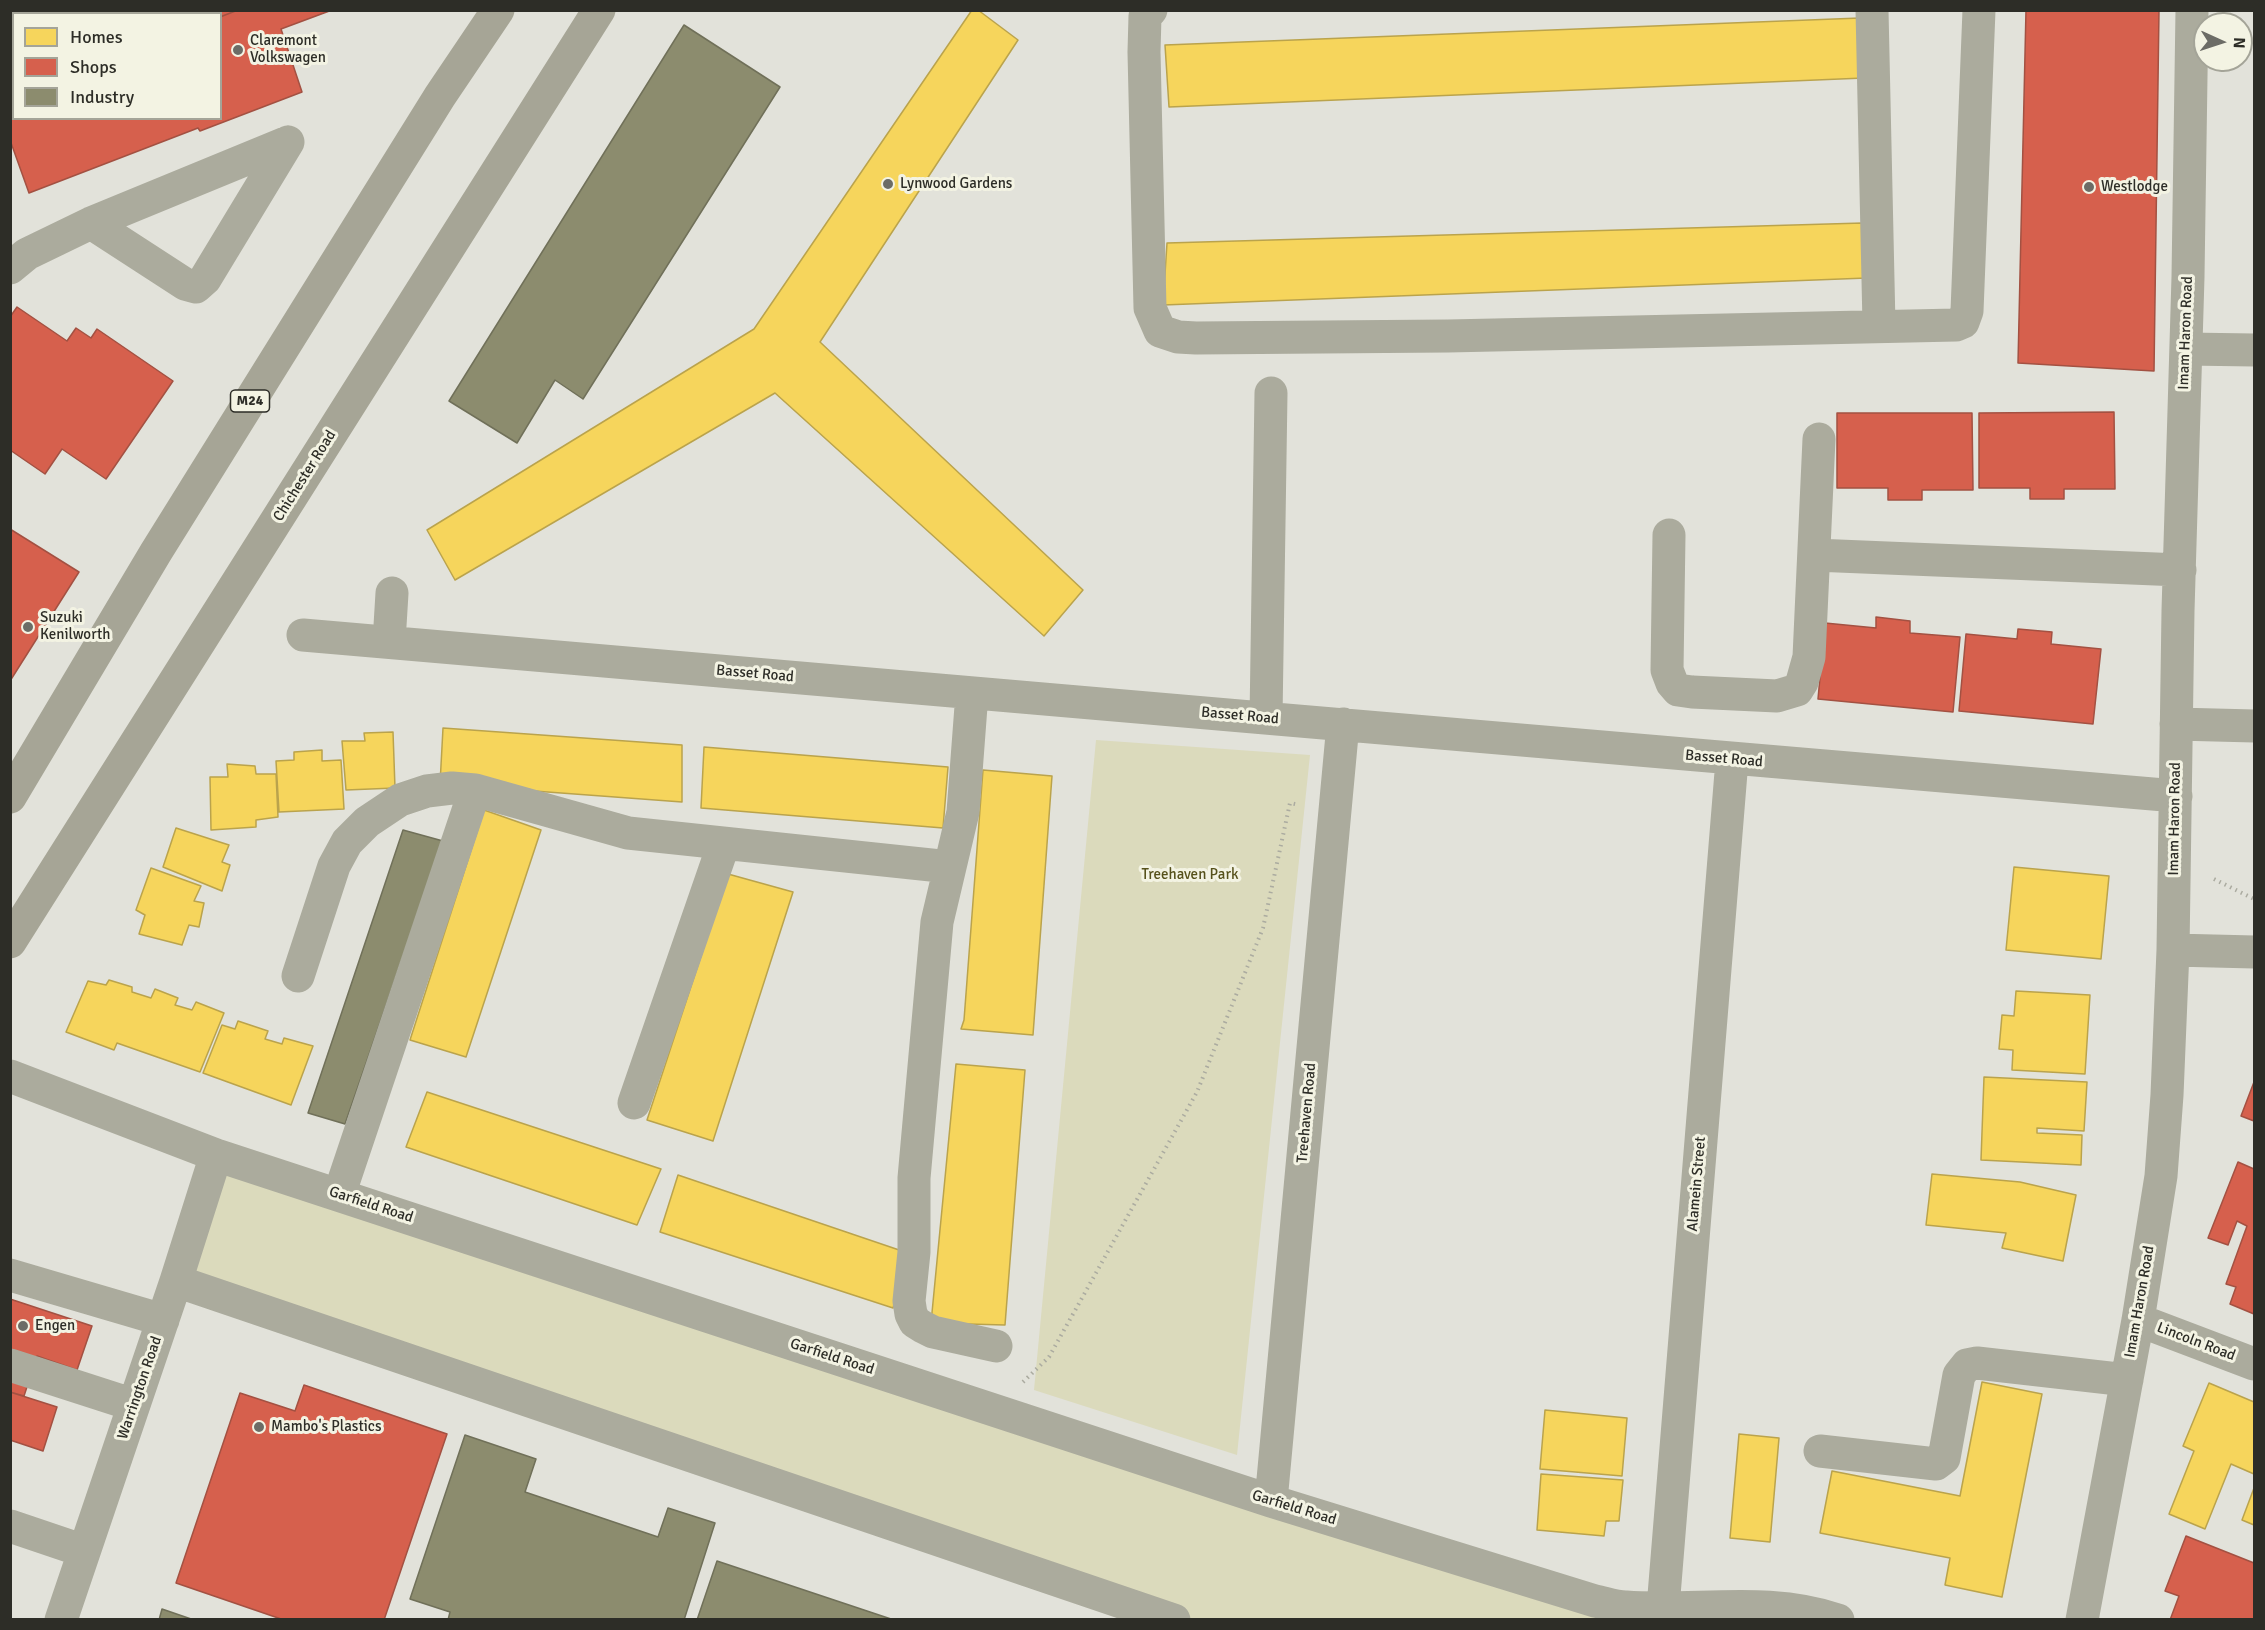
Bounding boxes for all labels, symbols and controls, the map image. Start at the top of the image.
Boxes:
legend [12,12,222,120]
north arrow [2193,12,2253,72]
text: Homes [70,26,123,48]
place label: Claremont Volkswagen [250,32,326,67]
text: N [2229,37,2249,49]
marker: Claremont Volkswagen [231,43,245,57]
text: Shops [70,56,117,78]
text: Industry [70,86,134,108]
place label: Lynwood Gardens [900,175,1012,193]
marker: Lynwood Gardens [881,177,895,191]
place label: Westlodge [2101,178,2168,196]
marker: Westlodge [2082,180,2096,194]
street label: Imam Haron Road [2175,276,2197,390]
road number: M24 [230,390,270,412]
street label: Chichester Road [270,427,340,525]
place label: Suzuki Kenilworth [40,609,110,644]
marker: Suzuki Kenilworth [21,620,35,634]
street label: Basset Road [715,662,795,686]
street label: Basset Road [1200,704,1280,728]
street label: Basset Road [1684,747,1764,771]
street label: Imam Haron Road [2165,762,2185,876]
park label: Treehaven Park [1142,866,1238,884]
street label: Treehaven Road [1294,1062,1320,1164]
street label: Alamein Street [1684,1136,1710,1232]
street label: Garfield Road [327,1183,415,1227]
street label: Imam Haron Road [2121,1245,2159,1359]
place label: Engen [35,1317,75,1335]
marker: Engen [16,1319,30,1333]
street label: Lincoln Road [2154,1319,2238,1365]
street label: Warrington Road [114,1334,166,1442]
street label: Garfield Road [788,1335,876,1379]
place label: Mambo's Plastics [271,1418,382,1436]
marker: Mambo's Plastics [252,1420,266,1434]
street label: Garfield Road [1250,1487,1338,1529]

